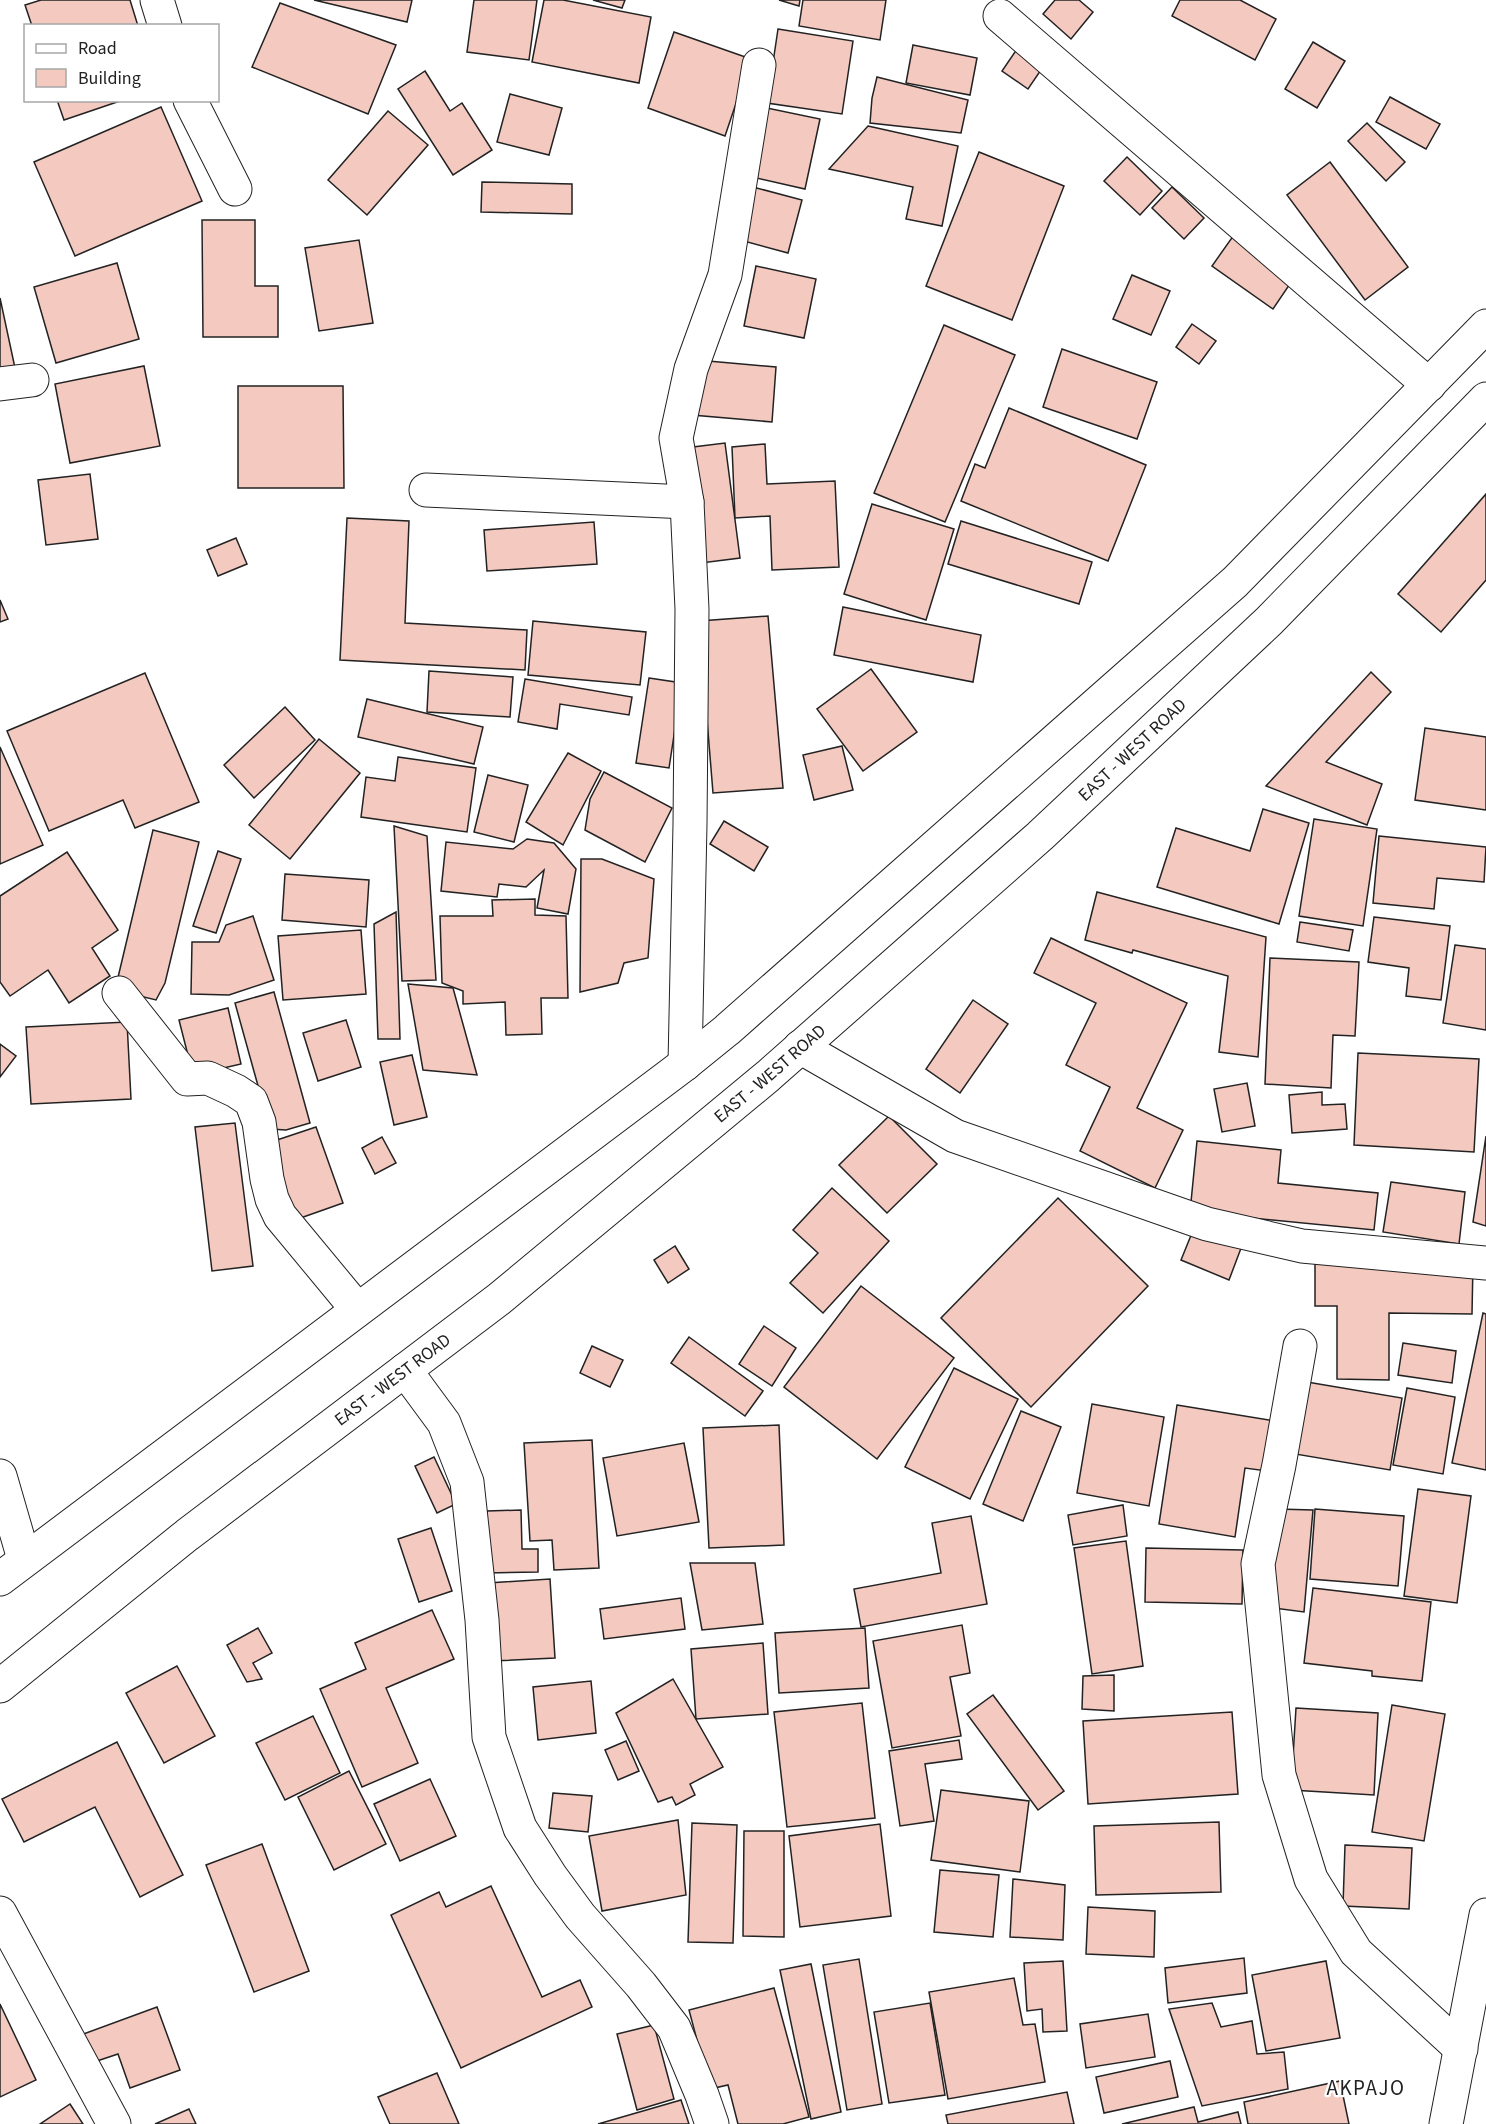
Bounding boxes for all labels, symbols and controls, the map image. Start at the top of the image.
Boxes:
legend [24,24,219,102]
text: Road [78,36,117,61]
text: Building [78,66,141,91]
street label: EAST - WEST ROAD [1072,692,1192,807]
street label: EAST - WEST ROAD [708,1018,831,1128]
street label: EAST - WEST ROAD [329,1327,456,1432]
district label: AKPAJO [1327,2073,1405,2103]

